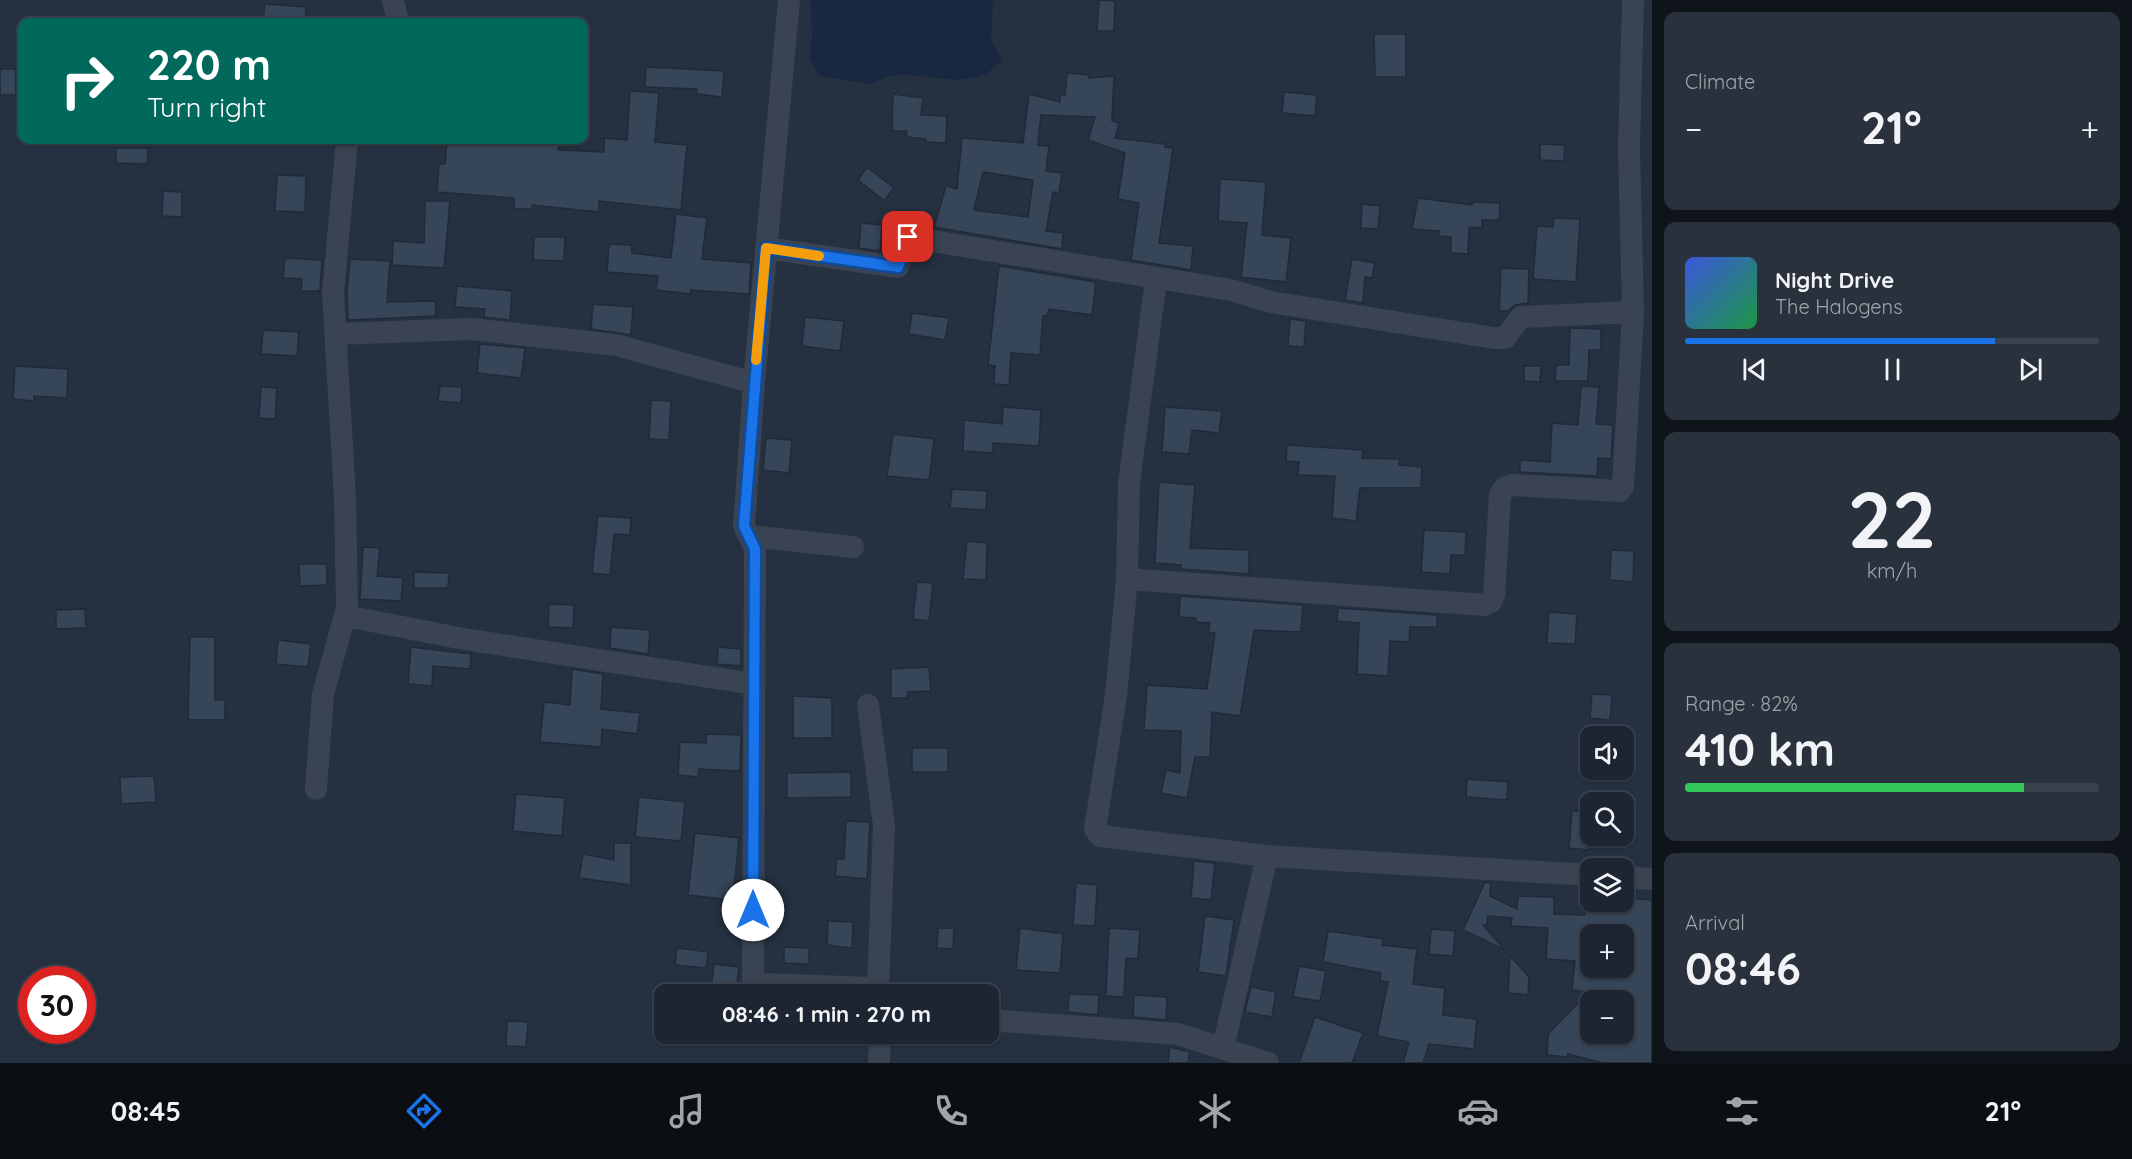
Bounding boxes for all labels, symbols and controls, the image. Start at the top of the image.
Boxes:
text: 220 m [147,38,271,91]
icon: right [48,42,126,120]
text: Climate [1685,69,1755,94]
text: Turn right [147,90,266,124]
text: 21° [1861,99,1922,155]
text: − [1685,108,1702,149]
text: + [2080,108,2099,149]
pin [882,211,933,262]
icon: arrive [891,220,924,253]
text: Night Drive [1775,266,1894,294]
text: The Halogens [1775,294,1903,319]
icon: previous [1738,353,1771,386]
icon: pause [1876,353,1909,386]
icon: next [2014,353,2047,386]
text: 22 [1848,470,1936,568]
text: km/h [1867,558,1917,583]
text: Range · 82% [1685,691,1798,716]
text: 410 km [1685,721,1835,777]
map controls [1580,726,1634,1044]
button: sound [1580,726,1634,780]
button: search [1580,792,1634,846]
button: layers [1580,858,1634,912]
position arrow [721,878,785,942]
text: Arrival [1685,910,1745,935]
button: + [1580,924,1634,978]
text: 08:46 [1685,940,1801,996]
speed limit sign: 30 [18,966,96,1044]
button: − [1580,990,1634,1044]
text: 08:46 · 1 min · 270 m [722,1000,931,1028]
icon: directions [403,1090,445,1132]
icon: music [666,1090,708,1132]
icon: phone [930,1090,972,1132]
icon: climate [1194,1090,1236,1132]
icon: car [1457,1090,1499,1132]
icon: filters [1721,1090,1763,1132]
text: 08:45 [111,1094,181,1128]
text: 21° [1985,1094,2021,1128]

